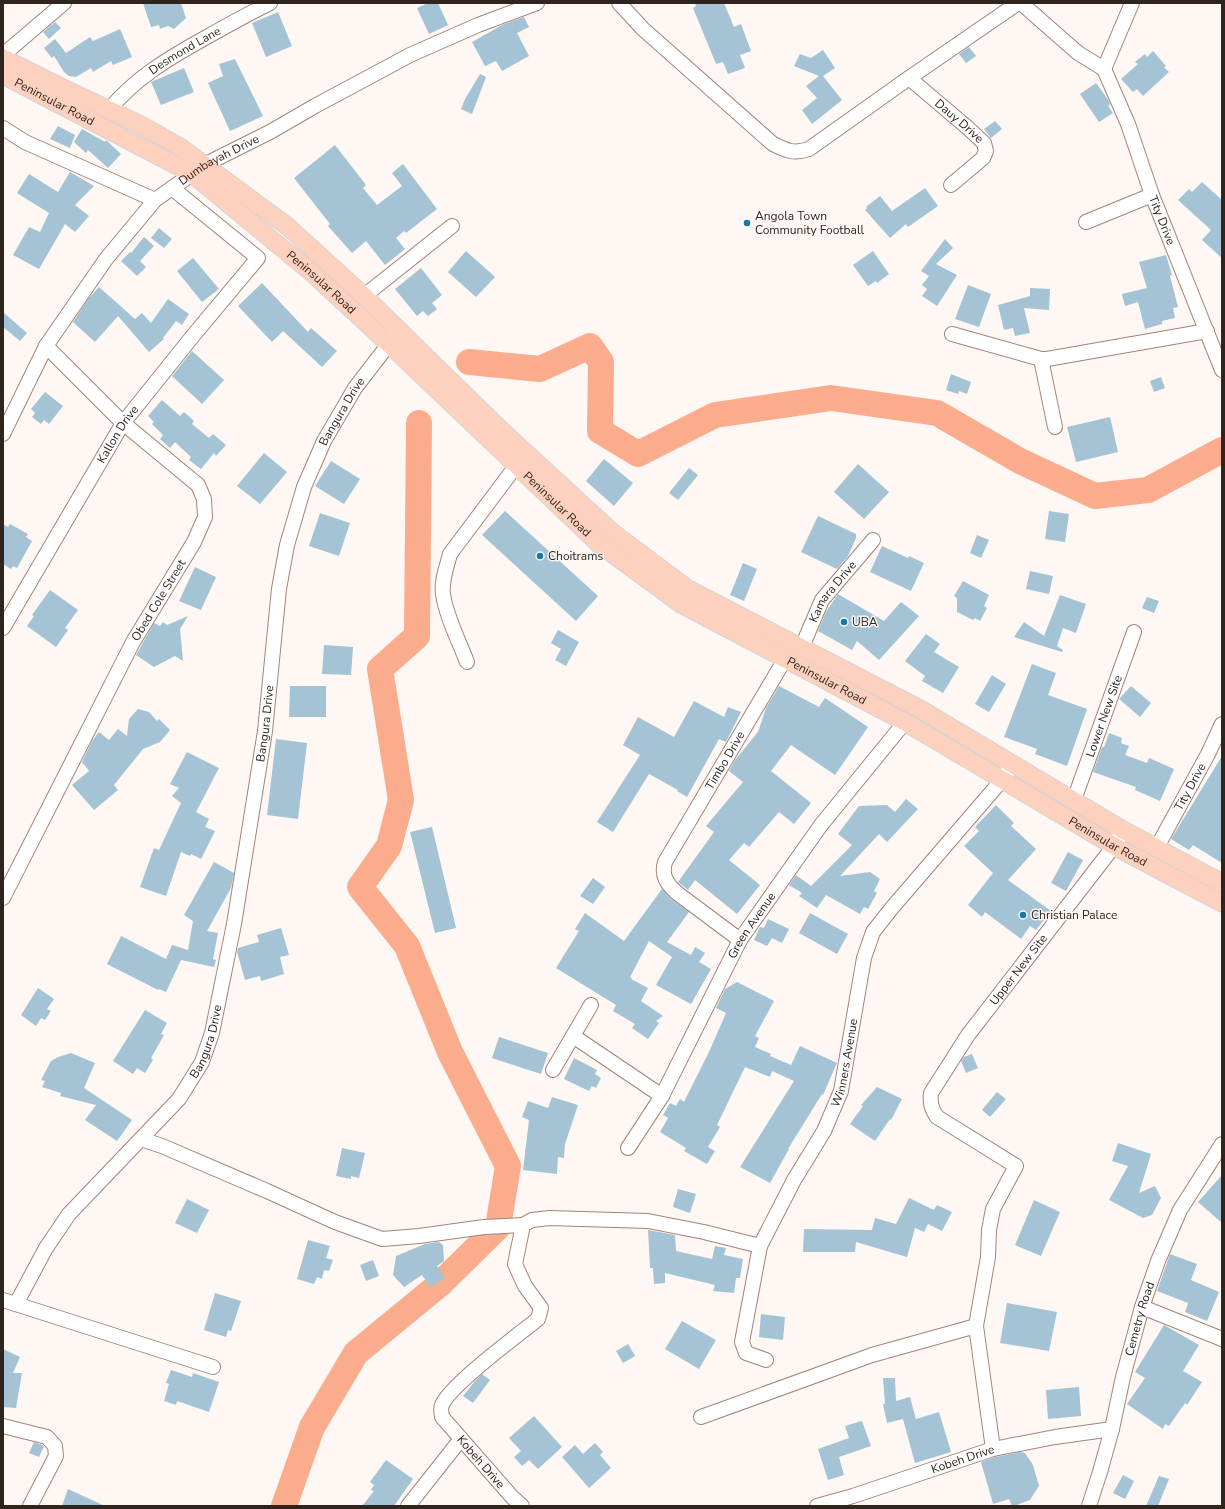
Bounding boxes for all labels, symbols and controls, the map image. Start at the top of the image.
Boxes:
street label: Desmond Lane [146,23,223,78]
street label: Peninsular Road [12,74,97,129]
street label: Dauy Drive [931,95,987,147]
street label: Dumbayah Drive [175,131,262,189]
street label: Tity Drive [1145,193,1179,247]
place label: Angola Town Community Football [755,208,864,238]
marker: Angola Town Community Football [742,218,752,228]
street label: Peninsular Road [283,247,359,318]
street label: Bangura Drive [315,374,368,448]
street label: Kallon Drive [93,402,142,466]
street label: Peninsular Road [520,468,595,540]
place label: Choitrams [548,548,603,564]
marker: Choitrams [535,551,545,561]
street label: Obed Cole Street [127,556,190,644]
street label: Kamara Drive [805,557,860,625]
place label: UBA [852,614,878,630]
marker: UBA [839,617,849,627]
street label: Peninsular Road [784,653,869,708]
street label: Lower New Site [1082,673,1126,759]
street label: Bangura Drive [252,684,277,763]
street label: Timbo Drive [701,728,749,793]
street label: Tity Drive [1171,760,1210,813]
street label: Peninsular Road [1066,813,1150,870]
street label: Green Avenue [724,889,779,961]
place label: Christian Palace [1031,907,1117,923]
marker: Christian Palace [1018,910,1028,920]
street label: Upper New Site [986,931,1051,1009]
street label: Bangura Drive [186,1003,226,1081]
street label: Winners Avenue [827,1017,861,1110]
street label: Cemetry Road [1121,1279,1158,1358]
street label: Kobeh Drive [453,1432,509,1492]
street label: Kobeh Drive [929,1441,996,1477]

